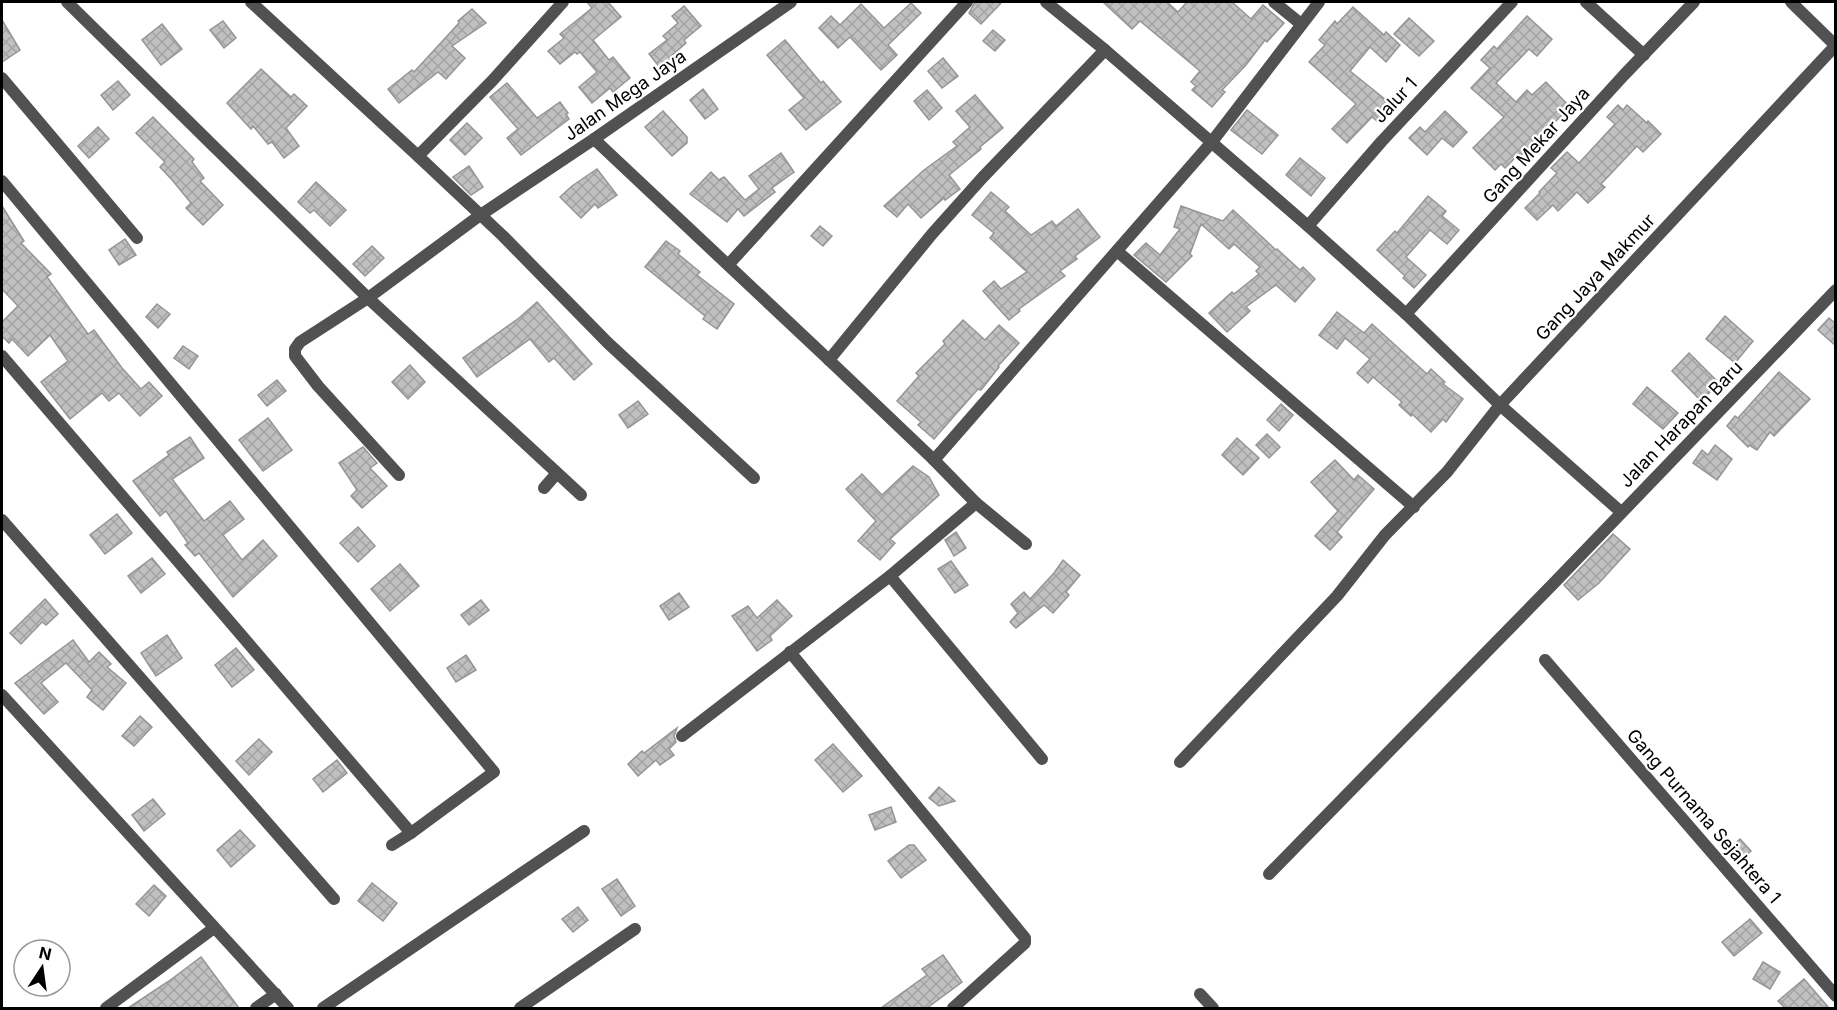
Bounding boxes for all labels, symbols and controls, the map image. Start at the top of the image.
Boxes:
street label: Jalan Mega Jaya [560,45,690,145]
street label: Jalur 1 [1369,73,1421,127]
street label: Gang Mekar Jaya [1478,83,1594,207]
street label: Gang Jaya Makmur [1531,209,1659,345]
street label: Jalan Harapan Baru [1615,357,1747,491]
street label: Gang Purnama Sejahtera 1 [1623,725,1785,907]
north arrow [12,938,72,998]
text: N [37,942,54,965]

